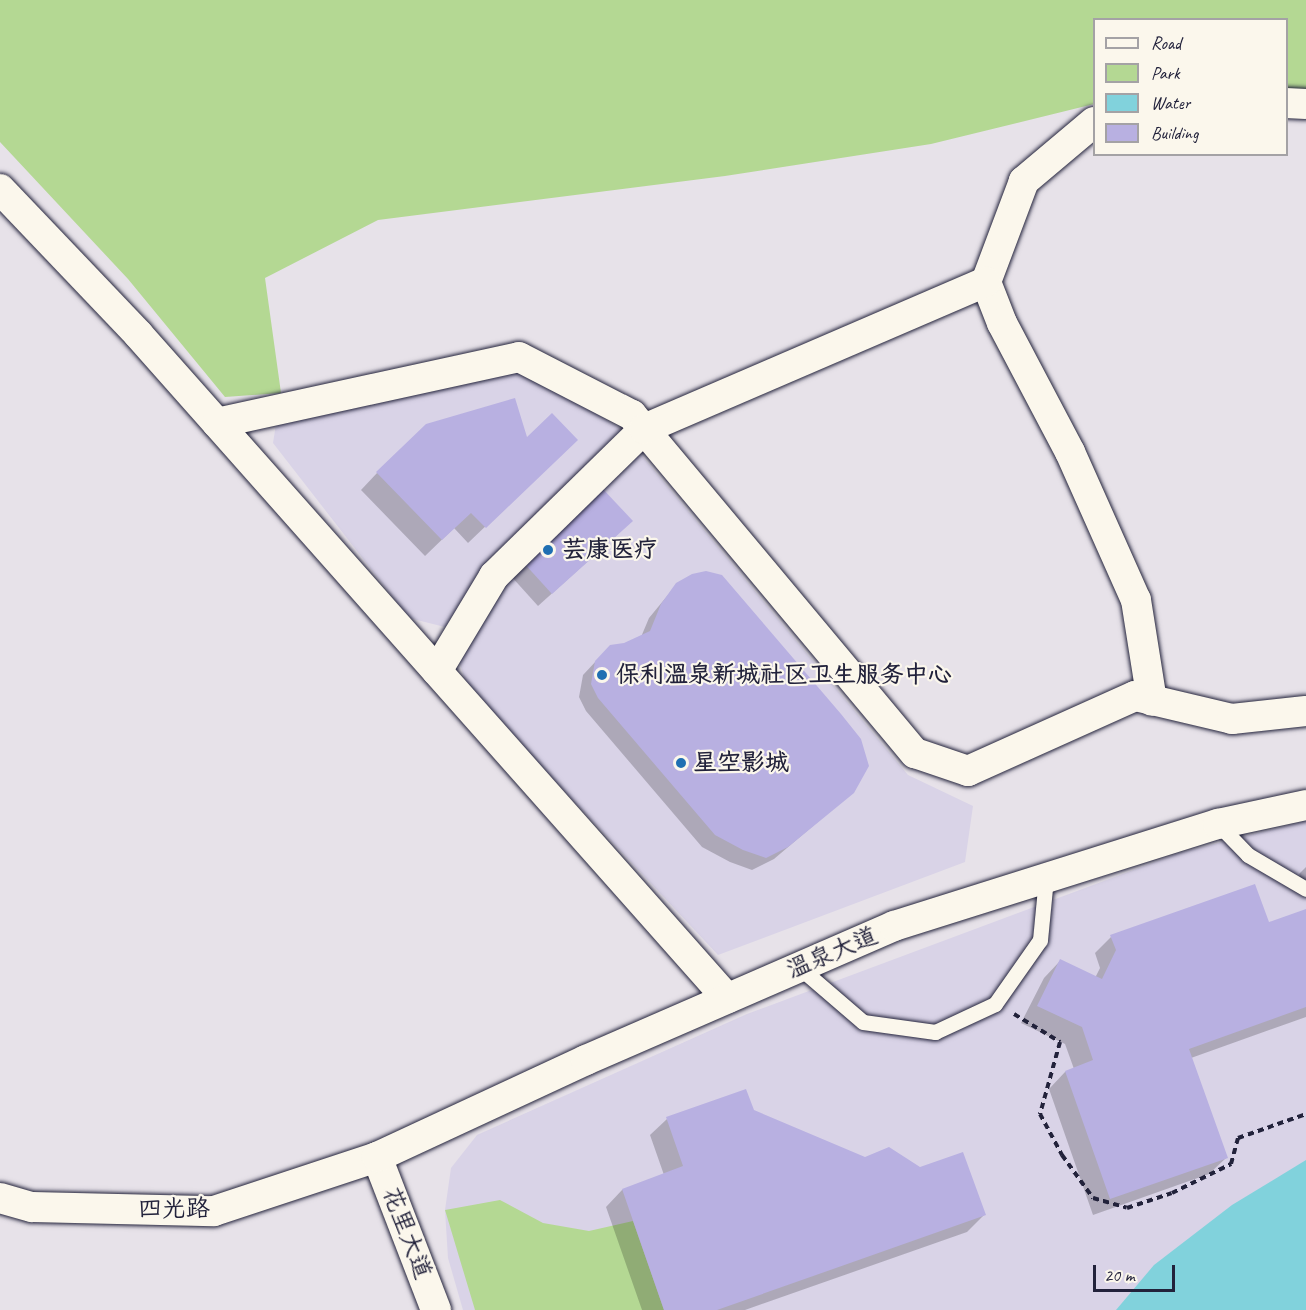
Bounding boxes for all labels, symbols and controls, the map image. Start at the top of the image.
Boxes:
legend [1093,18,1288,156]
text: Road [1151,32,1181,54]
text: Park [1151,62,1180,84]
text: Water [1151,92,1190,114]
text: Building [1151,122,1198,144]
place label: 芸康医疗 [562,536,658,564]
marker: 芸康医疗 [539,541,557,559]
place label: 保利温泉新城社区卫生服务中心 [616,661,952,689]
marker: 保利温泉新城社区卫生服务中心 [593,666,611,684]
place label: 星空影城 [693,749,789,777]
marker: 星空影城 [674,756,688,770]
street label: 温泉大道 [782,921,882,985]
street label: 花里大道 [376,1183,438,1283]
street label: 四光路 [138,1195,210,1223]
scale bar [1096,1253,1178,1291]
text: 20 m [1104,1264,1135,1286]

